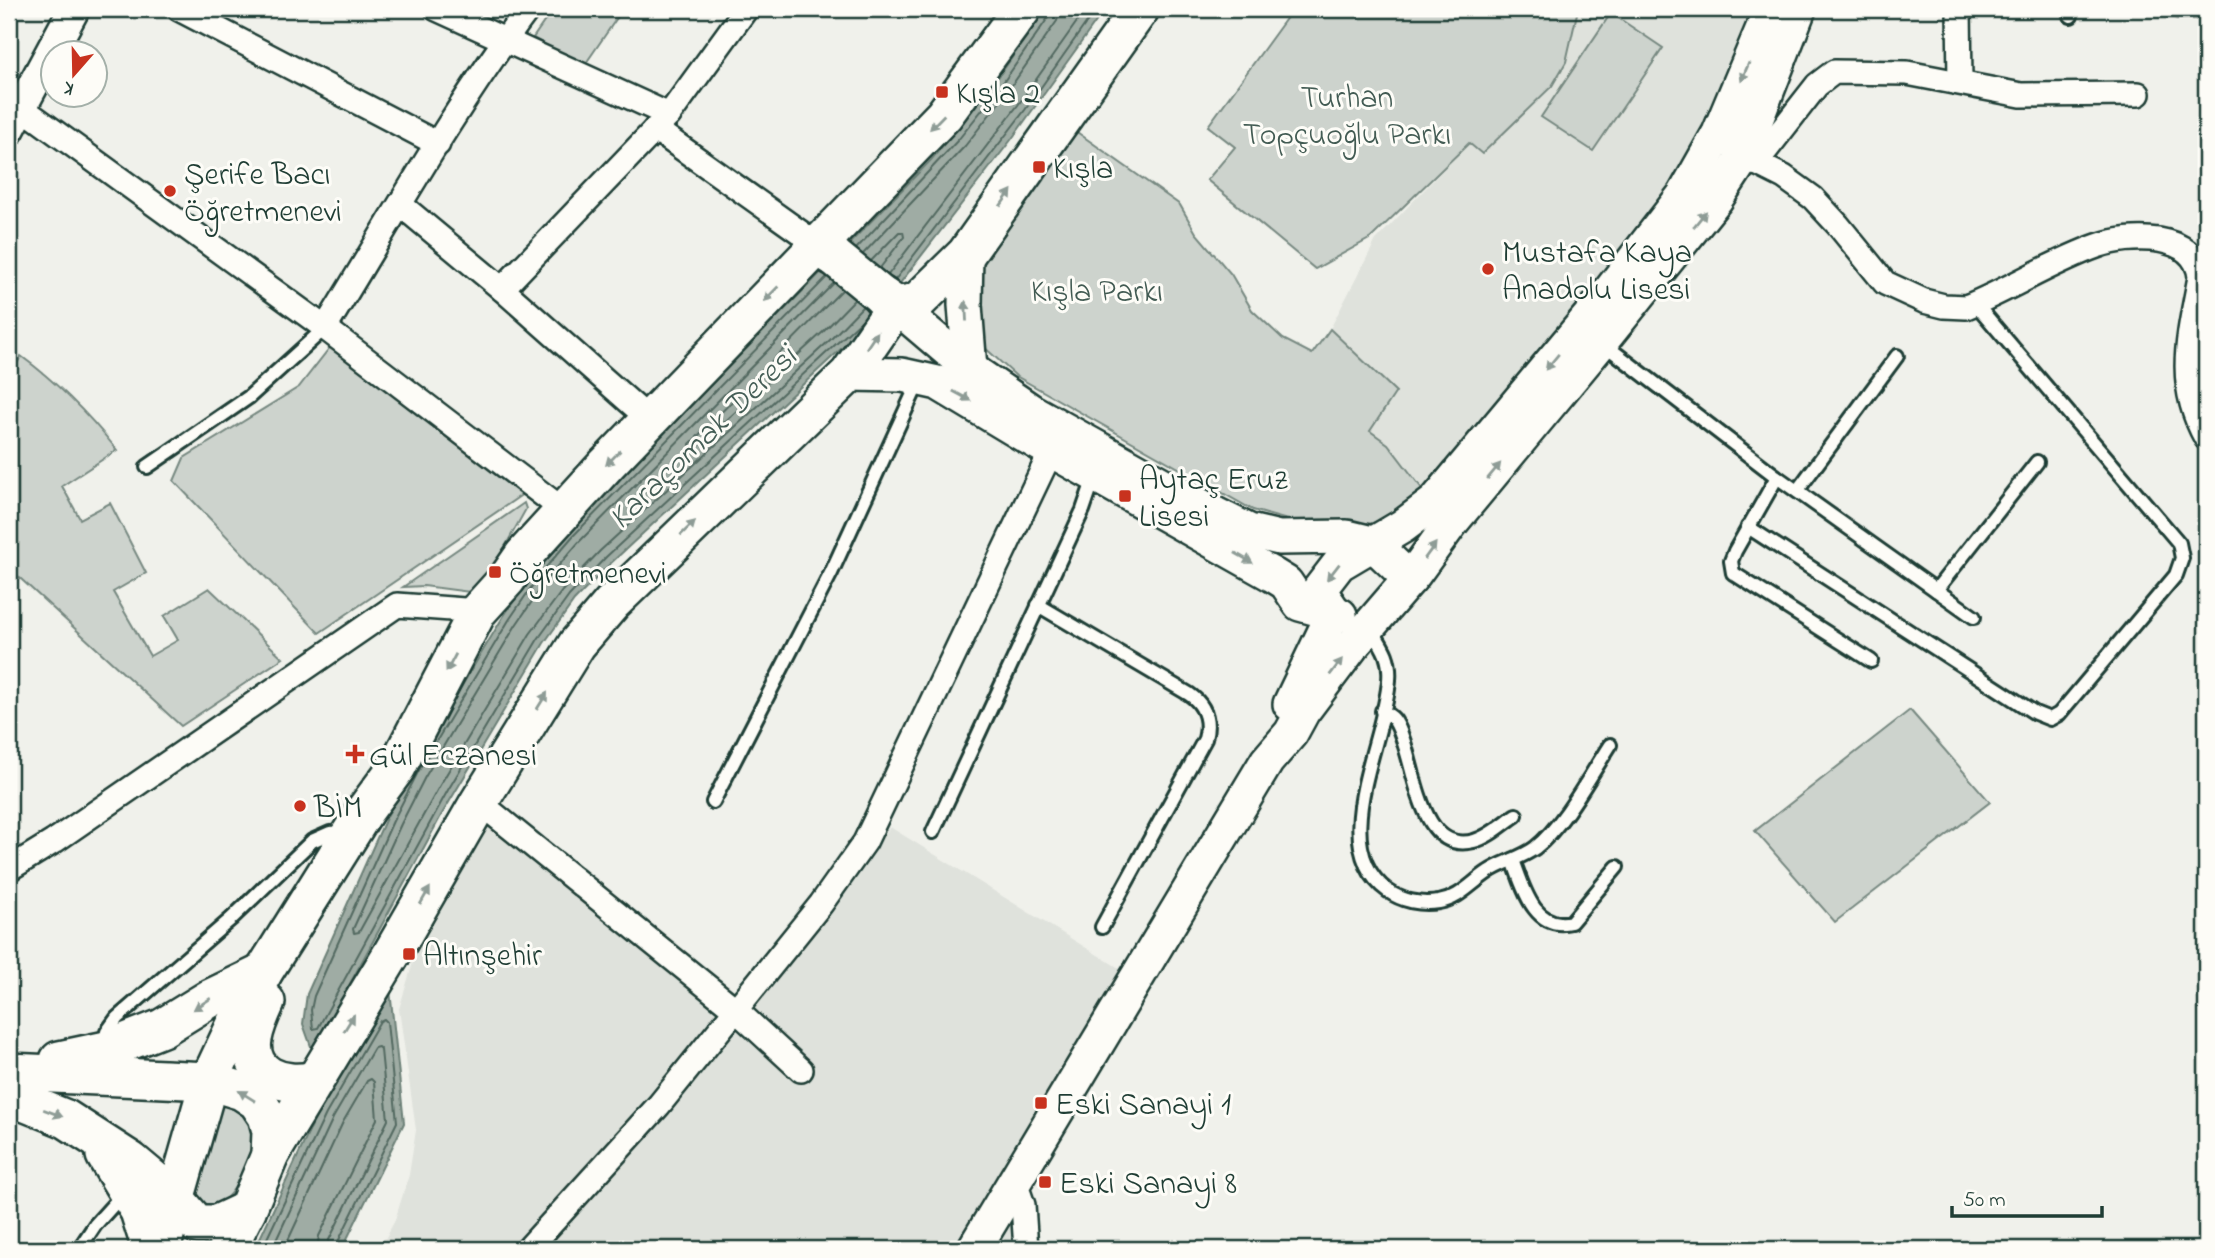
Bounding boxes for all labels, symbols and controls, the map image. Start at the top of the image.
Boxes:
north arrow [38,38,108,108]
one-way arrow [1739,62,1751,82]
place label: Kışla 2 [956,72,1040,119]
text: K [59,73,78,102]
park label: Turhan Topçuoğlu Parkı [1243,76,1451,161]
marker: Kışla 2 [934,84,950,100]
one-way arrow [929,114,946,131]
place label: Kışla [1053,147,1113,194]
place label: Şerife Bacı Öğretmenevi [184,153,342,238]
marker: Kışla [1031,159,1047,175]
marker: Şerife Bacı Öğretmenevi [162,183,178,199]
one-way arrow [999,189,1013,207]
one-way arrow [1693,210,1708,228]
place label: Mustafa Kaya Anadolu Lisesi [1502,231,1692,315]
marker: Mustafa Kaya Anadolu Lisesi [1480,261,1496,277]
park label: Kışla Parkı [1031,270,1163,317]
one-way arrow [763,285,779,302]
one-way arrow [960,300,971,322]
one-way arrow [866,330,879,350]
water label: Karaçomak Deresi [598,334,811,542]
one-way arrow [1545,353,1560,370]
one-way arrow [952,391,972,402]
one-way arrow [605,449,622,465]
place label: Aytaç Eruz Lisesi [1139,458,1288,542]
one-way arrow [1487,462,1502,480]
marker: Aytaç Eruz Lisesi [1117,488,1133,504]
one-way arrow [679,520,697,536]
one-way arrow [1423,543,1438,561]
place label: Öğretmenevi [509,552,667,600]
one-way arrow [1235,552,1254,565]
one-way arrow [1327,563,1341,581]
marker: Öğretmenevi [487,564,503,580]
one-way arrow [445,653,457,673]
one-way arrow [1329,658,1343,676]
one-way arrow [535,691,548,710]
place label: Gül Eczanesi [369,734,537,781]
marker: Gül Eczanesi [347,746,363,762]
place label: BİM [313,786,362,833]
marker: BİM [292,798,308,814]
one-way arrow [419,886,431,905]
place label: Altınşehir [423,934,542,981]
marker: Altınşehir [401,946,417,962]
one-way arrow [192,997,212,1010]
one-way arrow [343,1013,356,1032]
place label: Eski Sanayi 1 [1055,1083,1231,1130]
one-way arrow [237,1089,257,1102]
marker: Eski Sanayi 1 [1033,1095,1049,1111]
one-way arrow [42,1108,63,1119]
place label: Eski Sanayi 8 [1059,1162,1237,1209]
marker: Eski Sanayi 8 [1037,1174,1053,1190]
scale bar [1952,1174,2103,1218]
text: 50 m [1963,1186,2006,1216]

